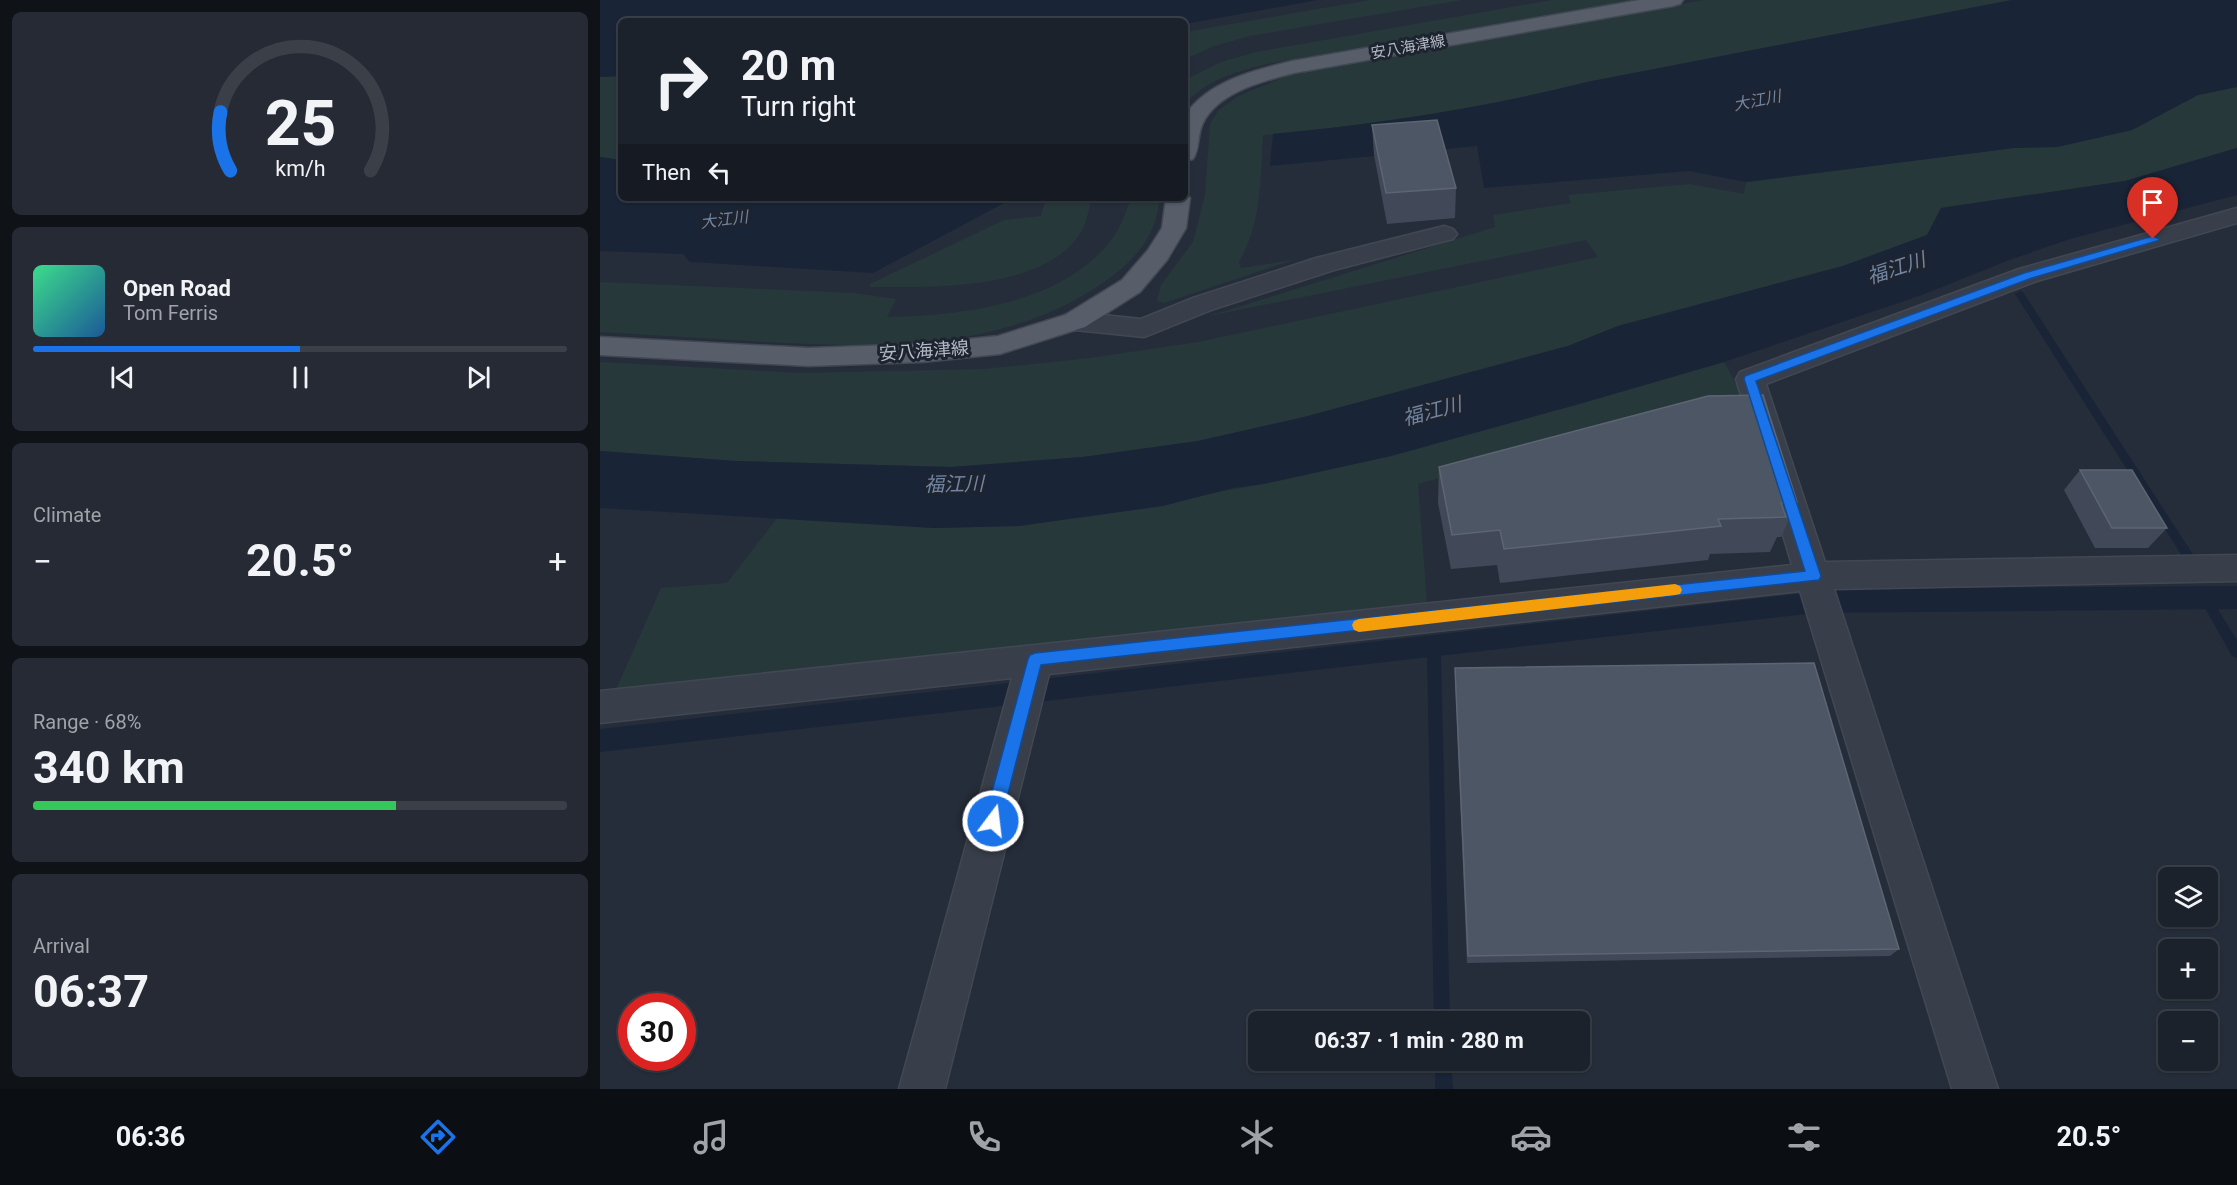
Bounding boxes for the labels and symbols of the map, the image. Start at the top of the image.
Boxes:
street label: 安八海津線 [1369,32,1447,62]
water label: 大江川 [1732,86,1784,114]
pin [2127,177,2178,239]
water label: 大江川 [699,207,751,232]
water label: 福江川 [1864,247,1930,289]
street label: 安八海津線 [878,337,970,364]
water label: 福江川 [1400,391,1466,430]
water label: 福江川 [924,471,986,497]
position arrow [961,789,1025,853]
speed limit sign: 30 [618,993,696,1071]

